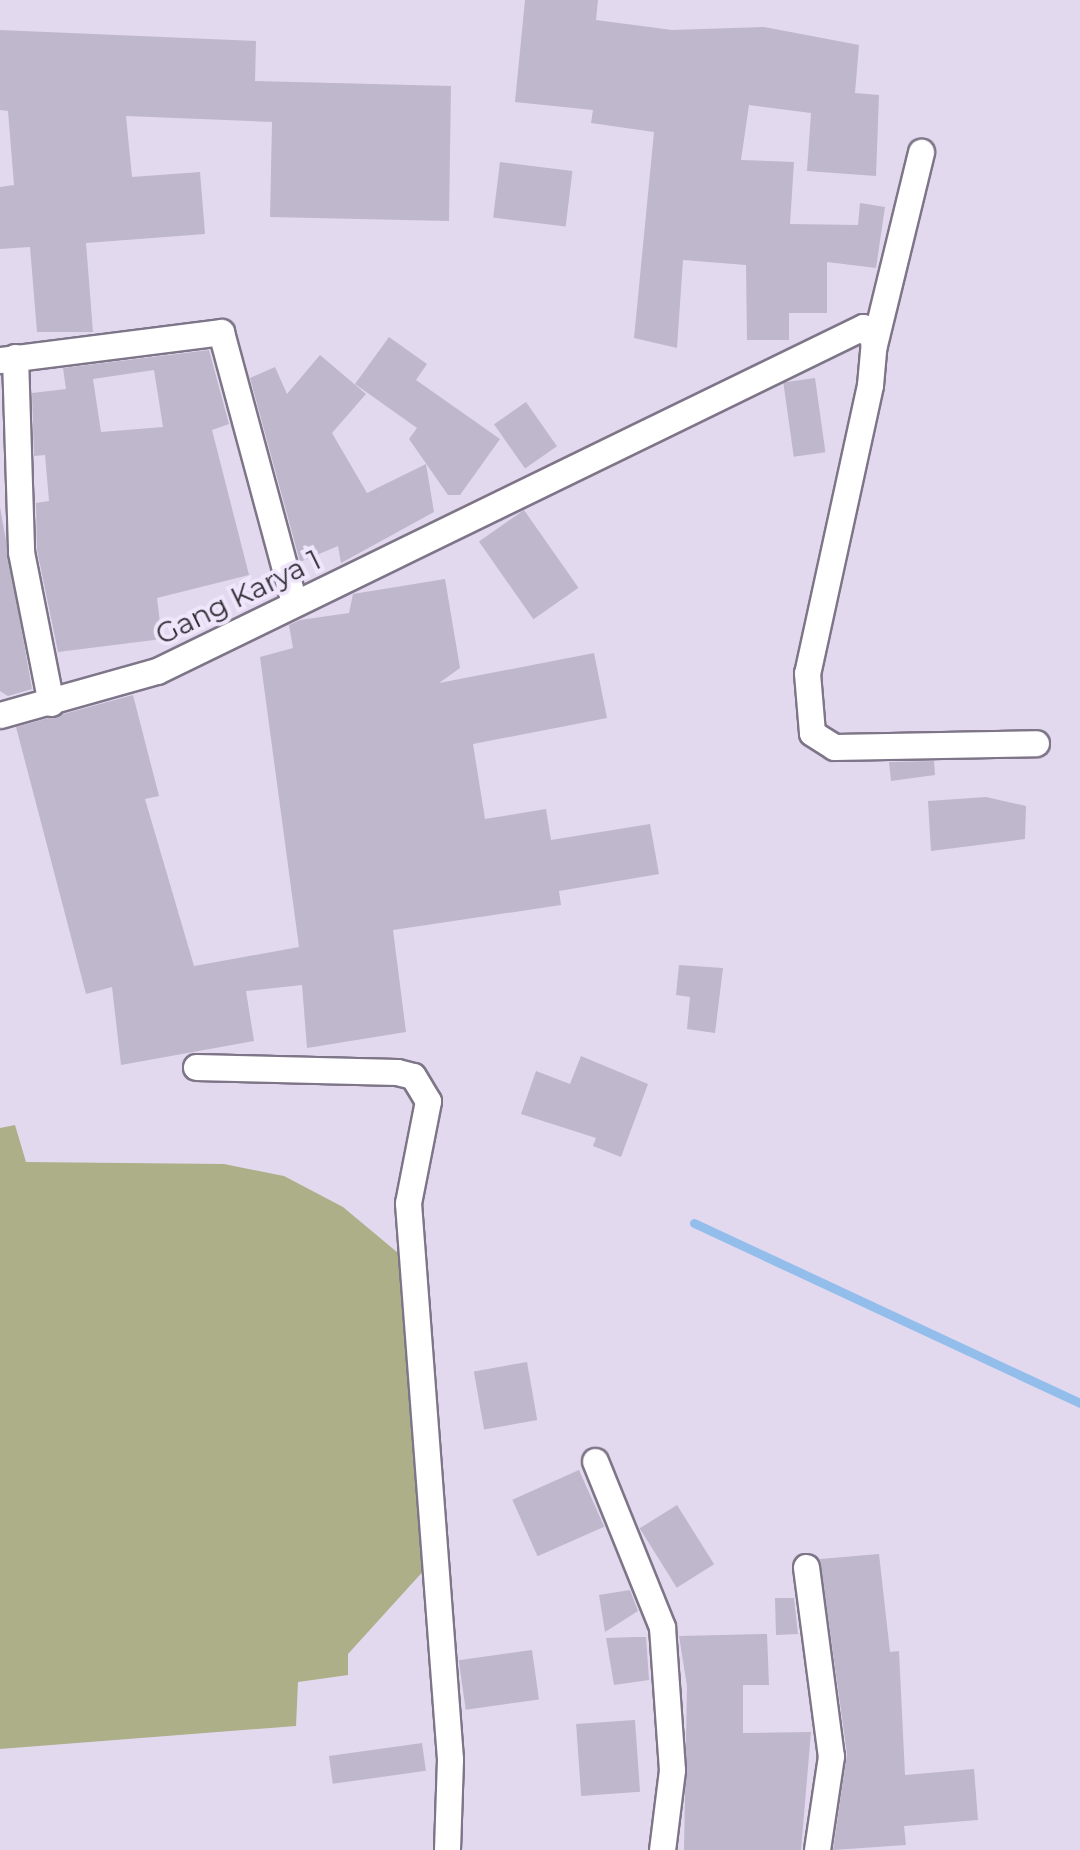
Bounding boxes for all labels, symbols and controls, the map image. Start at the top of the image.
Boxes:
street label: Gang Karya 1 [150,543,326,651]

